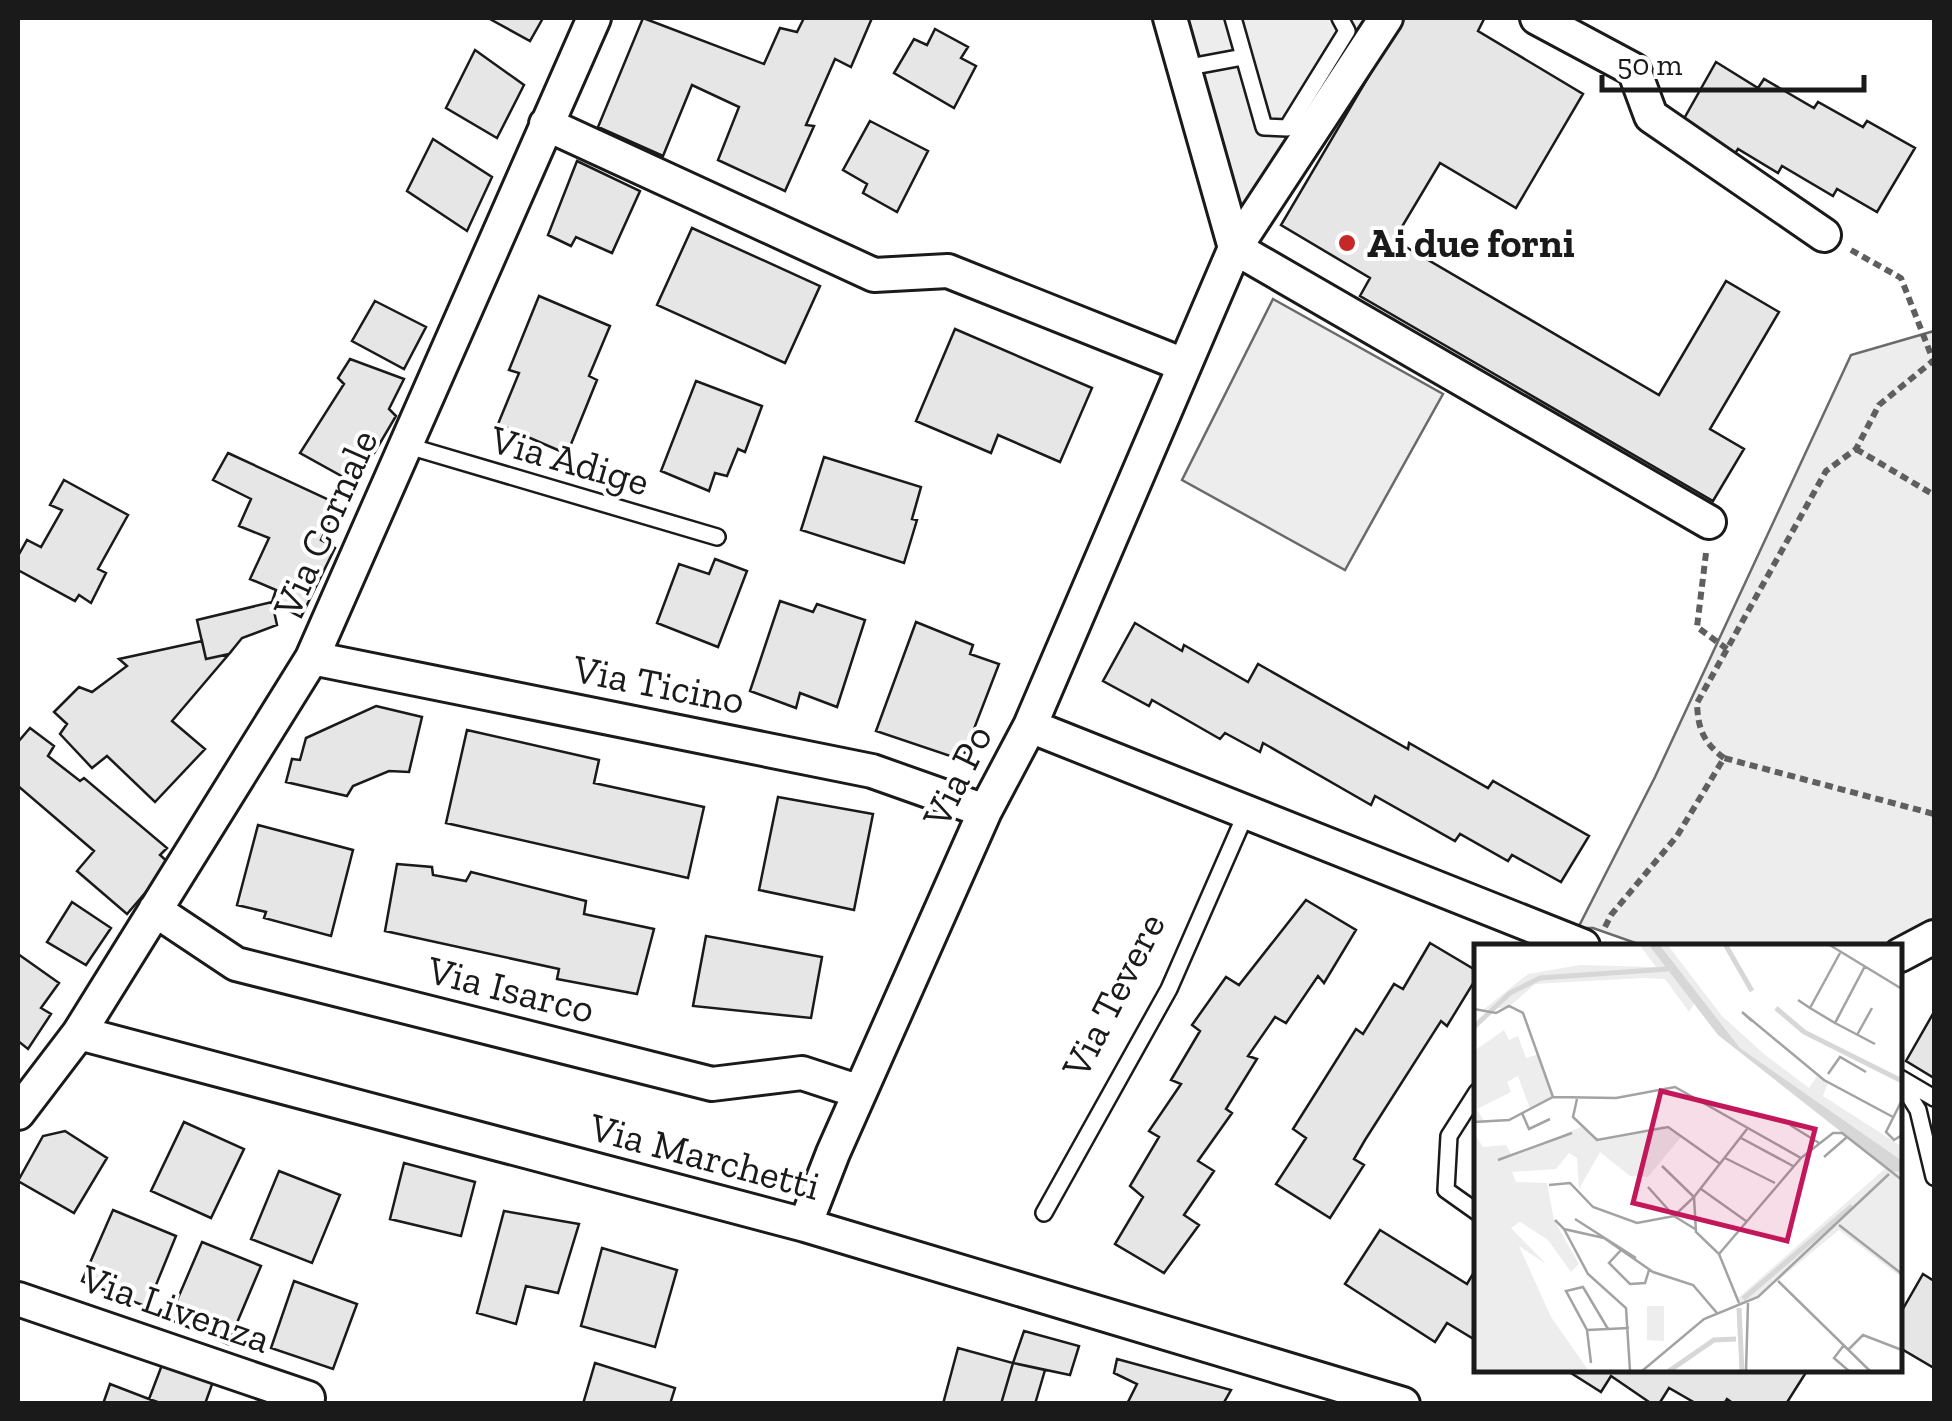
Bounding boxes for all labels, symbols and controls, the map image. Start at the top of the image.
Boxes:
scale bar [1602,30,1864,92]
text: 50 m [1617,47,1682,83]
place label: Ai due forni [1367,219,1575,267]
marker: Ai due forni [1336,232,1358,254]
street label: Via Adige [484,414,655,506]
street label: Via Cornale [262,422,388,625]
street label: Via Ticino [568,644,749,724]
street label: Via Po [911,717,1002,836]
street label: Via Tevere [1051,905,1175,1086]
inset map [1474,944,1902,1371]
street label: Via Isarco [422,945,599,1033]
street label: Via Marchetti [584,1102,825,1210]
street label: Via Livenza [74,1253,277,1363]

